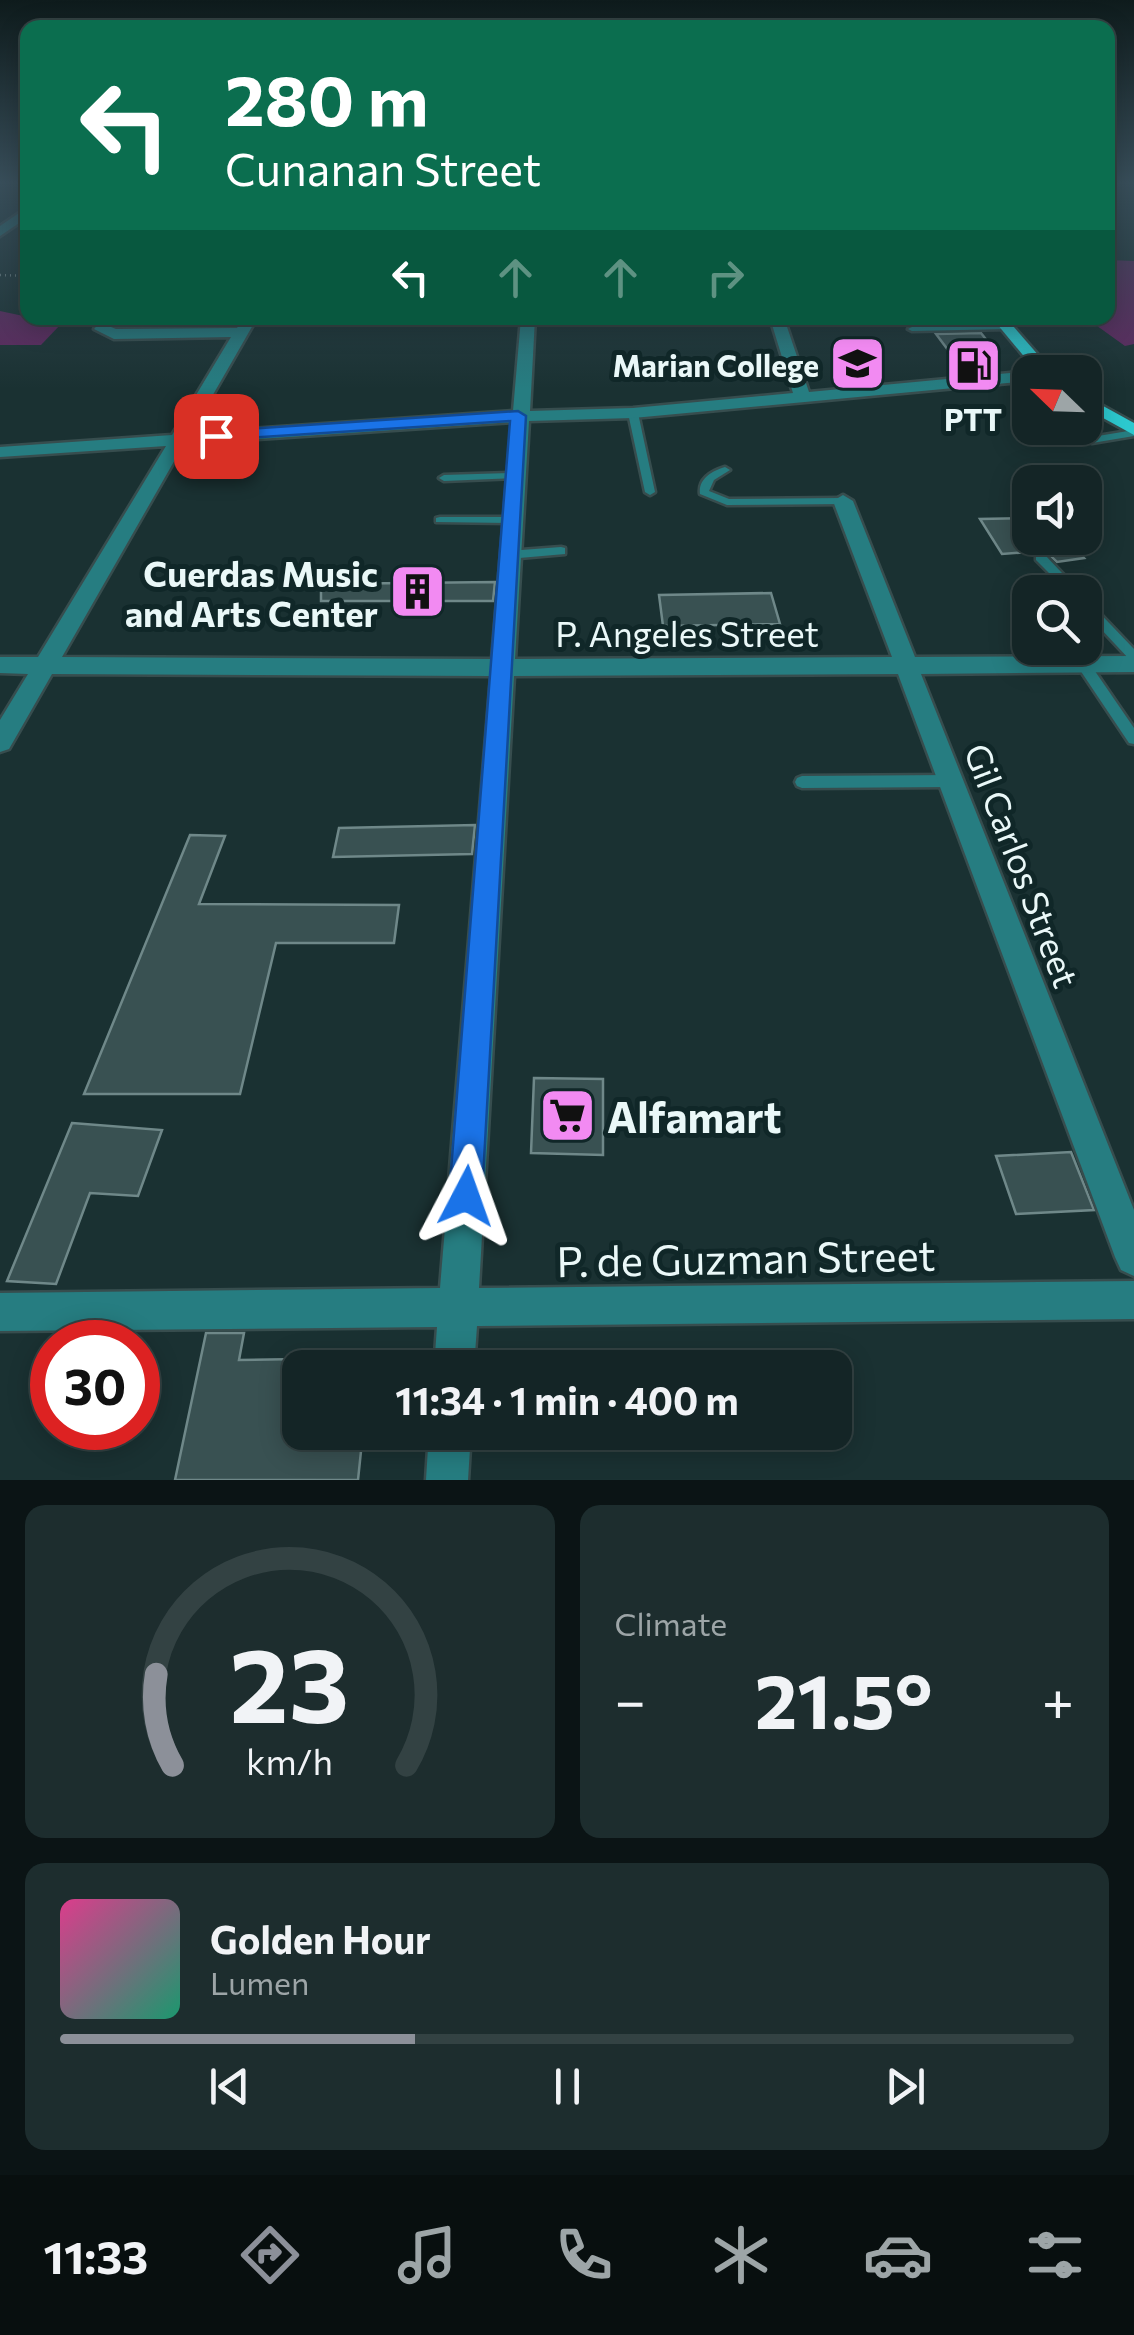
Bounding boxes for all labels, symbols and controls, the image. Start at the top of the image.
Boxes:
text: 280 m [225,55,429,140]
icon: left [60,60,190,190]
text: Cunanan Street [225,140,541,195]
icon: left [383,250,438,305]
icon: ahead [488,250,543,305]
icon: ahead [593,250,648,305]
icon: right [698,250,753,305]
school or university icon: Marian College [828,334,888,394]
fuel station icon: PTT [943,335,1003,395]
place label: Marian College [612,346,819,383]
north arrow [1012,355,1102,445]
map controls [1012,355,1102,665]
pin [174,394,259,479]
place label: PTT [944,400,1002,437]
icon: arrive [189,409,244,464]
button: sound [1012,465,1102,555]
place label: Cuerdas Music and Arts Center [125,551,378,634]
building icon: Cuerdas Music and Arts Center [387,562,447,622]
button: search [1012,575,1102,665]
street label: P. Angeles Street [555,611,819,654]
street label: Gil Carlos Street [957,737,1089,993]
supermarket icon: Alfamart [538,1086,598,1146]
place label: Alfamart [607,1090,781,1142]
position arrow [414,1144,518,1248]
street label: P. de Guzman Street [556,1228,936,1286]
speed limit sign: 30 [30,1320,160,1450]
text: 11:34 · 1 min · 400 m [395,1376,739,1423]
text: Climate [615,1603,727,1643]
text: 23 [230,1617,350,1744]
text: 21.5° [755,1653,933,1744]
text: − [615,1665,646,1732]
text: + [1042,1665,1074,1732]
text: km/h [246,1739,333,1782]
text: Golden Hour [210,1915,431,1962]
text: Lumen [210,1962,309,2002]
icon: previous [202,2059,257,2114]
icon: pause [540,2059,595,2114]
icon: next [878,2059,933,2114]
icon: directions [235,2220,305,2290]
icon: music [392,2220,462,2290]
icon: phone [549,2220,619,2290]
icon: climate [706,2220,776,2290]
icon: car [863,2220,933,2290]
icon: filters [1020,2220,1090,2290]
text: 11:33 [44,2228,148,2283]

